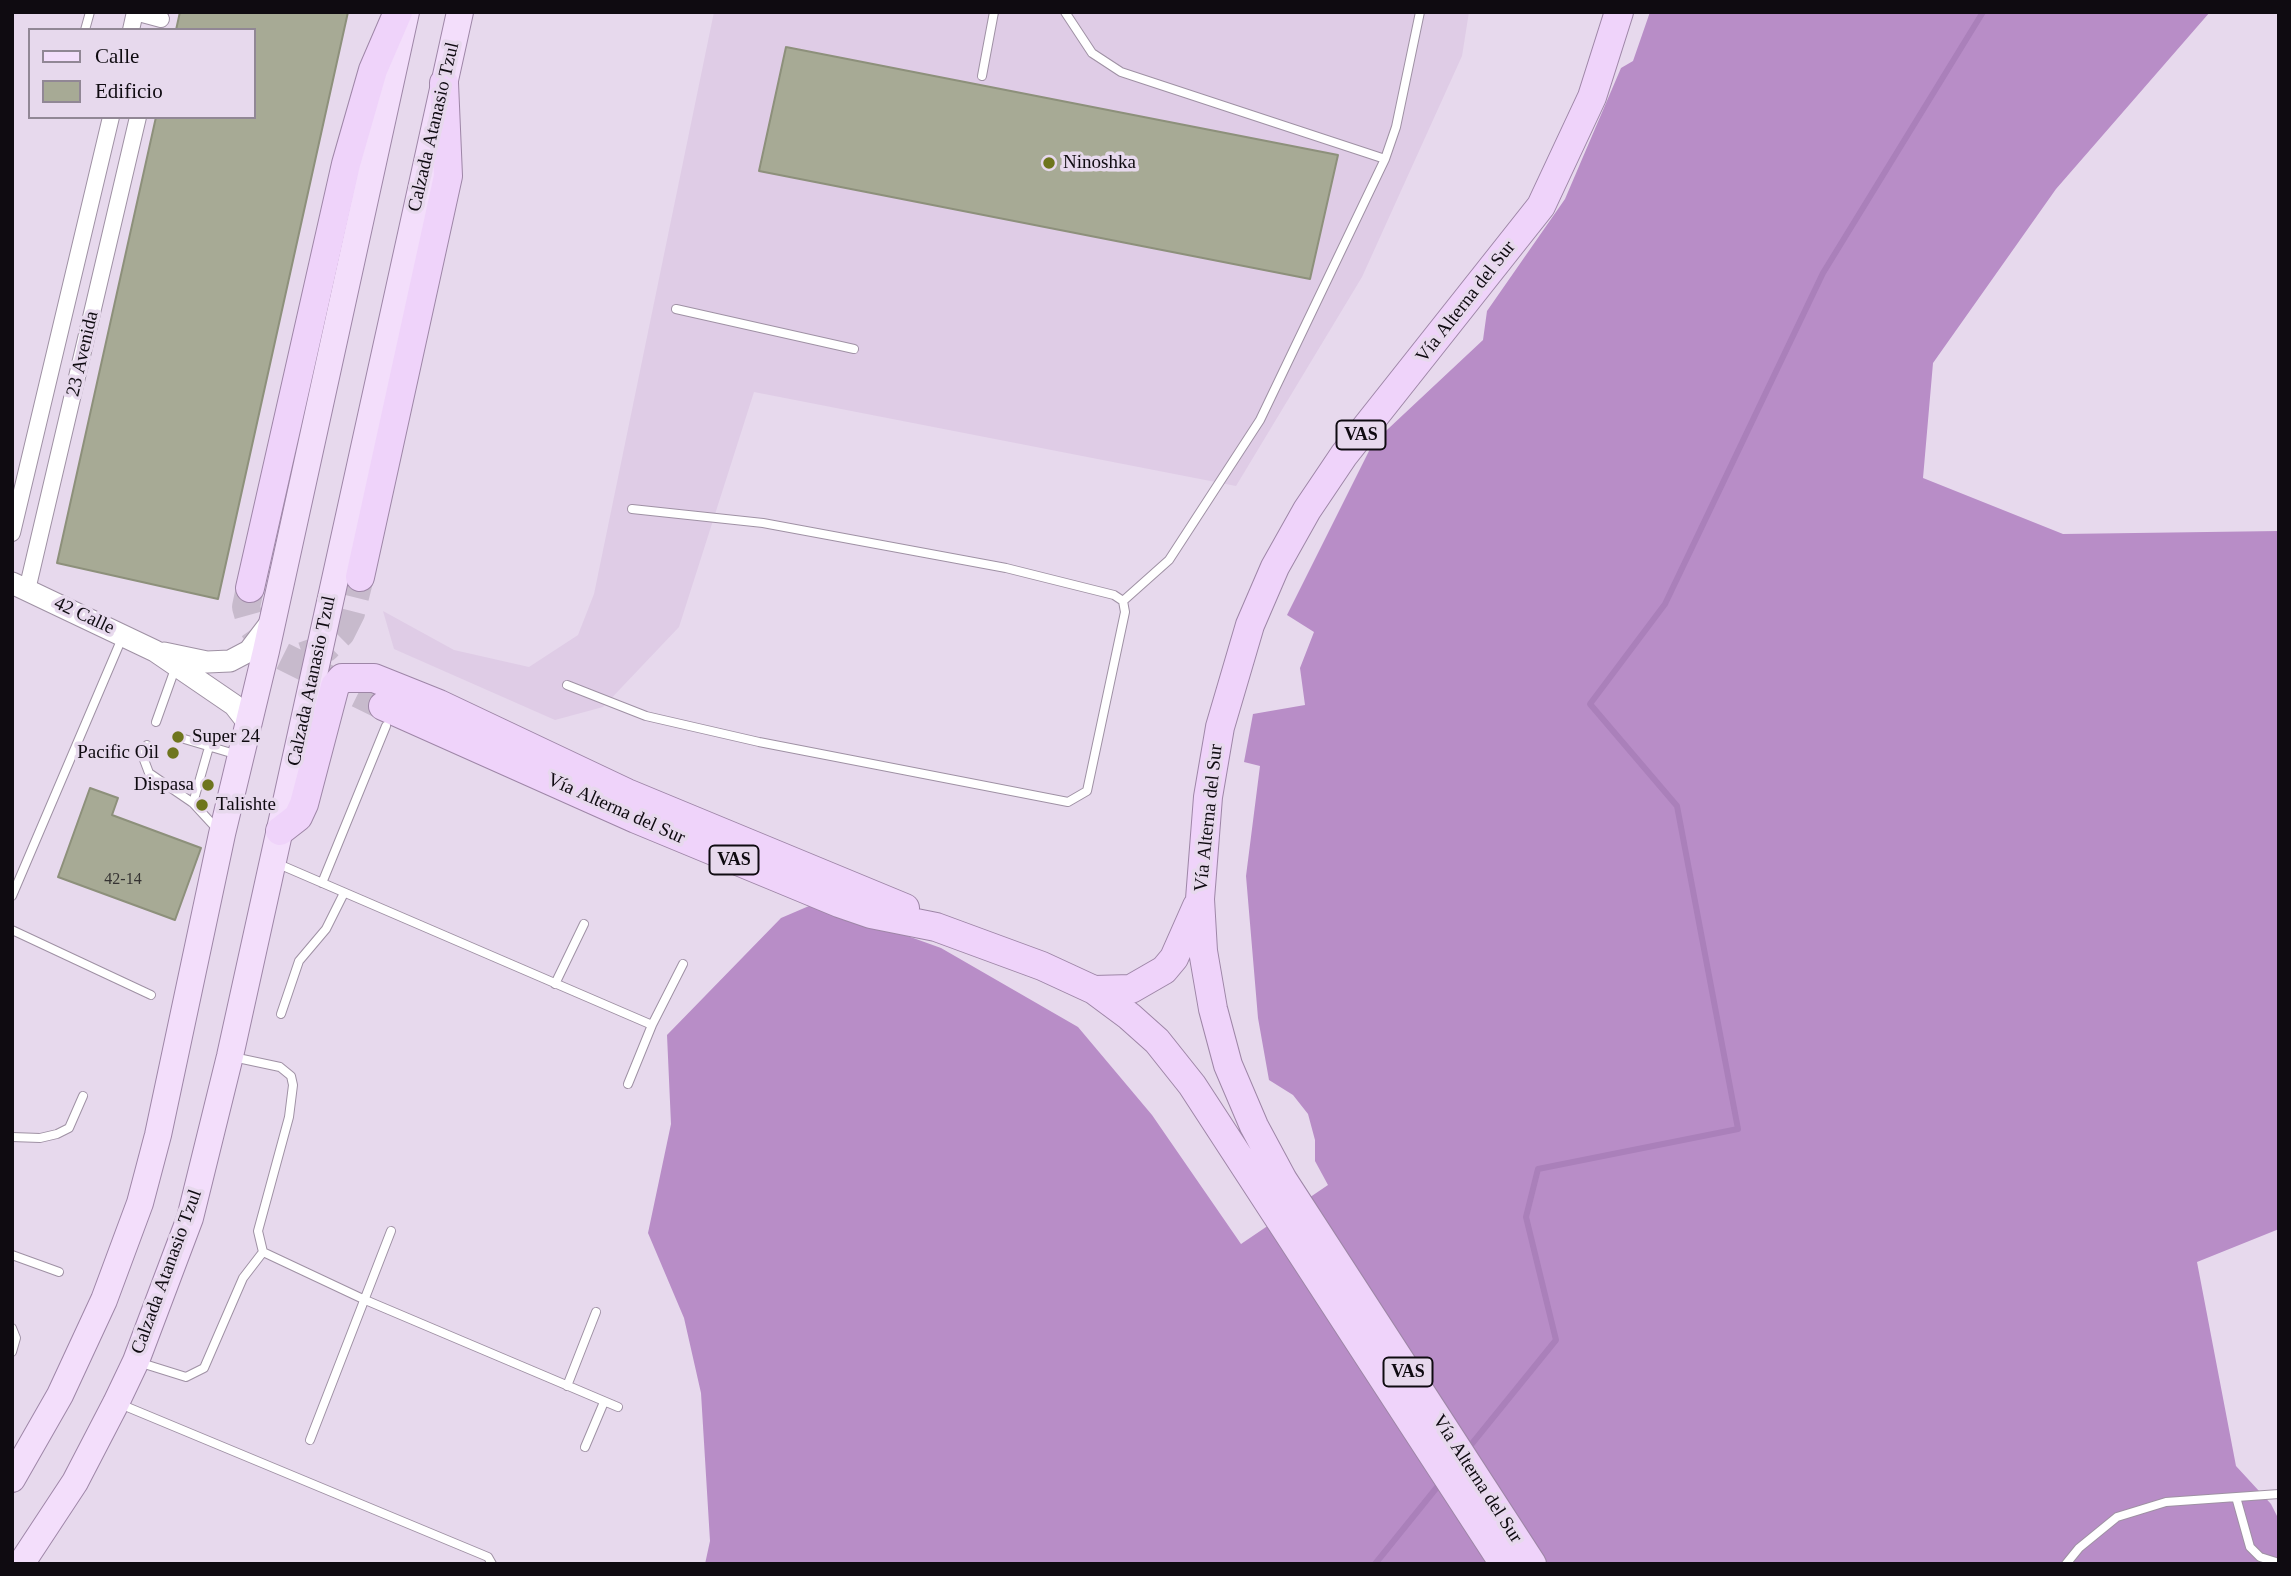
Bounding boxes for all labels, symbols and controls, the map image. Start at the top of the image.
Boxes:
legend [28,28,256,119]
street label: Calzada Atanasio Tzul [403,40,465,214]
text: Calle [95,44,139,68]
text: Edificio [95,79,163,103]
place label: Ninoshka [1063,152,1136,174]
marker: Ninoshka [1041,155,1057,171]
street label: Vía Alterna del Sur [1411,237,1521,367]
street label: 23 Avenida [62,309,104,399]
road number: VAS [1336,421,1386,450]
street label: 42 Calle [50,592,118,640]
street label: Calzada Atanasio Tzul [283,594,341,768]
place label: Super 24 [192,726,260,748]
marker: Super 24 [170,729,186,745]
place label: Pacific Oil [77,742,159,764]
street label: Vía Alterna del Sur [1190,743,1228,893]
marker: Pacific Oil [165,745,181,761]
street label: Vía Alterna del Sur [544,768,688,850]
place label: Dispasa [134,774,194,796]
marker: Dispasa [200,777,216,793]
place label: Talishte [216,794,276,816]
marker: Talishte [194,797,210,813]
road number: VAS [710,846,758,874]
house number: 42-14 [104,870,142,890]
street label: Calzada Atanasio Tzul [127,1187,207,1357]
road number: VAS [1384,1358,1432,1386]
street label: Vía Alterna del Sur [1427,1411,1527,1547]

